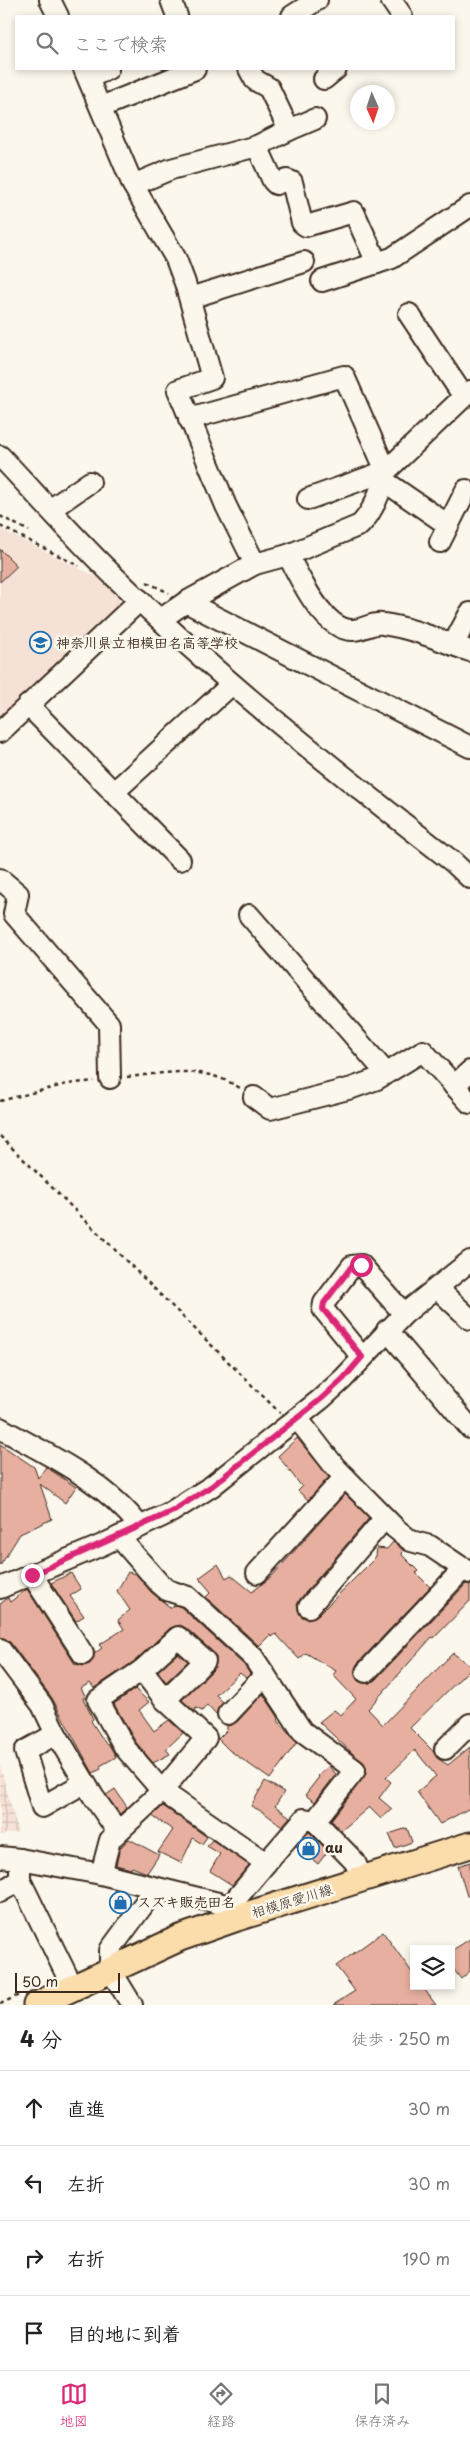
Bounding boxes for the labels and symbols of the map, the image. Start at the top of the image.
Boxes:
north arrow [350,85,395,130]
school or university icon: 神奈川県立相模田名高等学校 [28,631,52,655]
place label: 神奈川県立相模田名高等学校 [56,632,238,653]
route start [350,1254,373,1277]
route end [21,1564,44,1587]
shop icon: au [297,1836,321,1860]
place label: au [325,1837,343,1858]
street label: 相模原愛川線 [249,1878,335,1923]
shop icon: スズキ販売田名 [109,1890,133,1914]
place label: スズキ販売田名 [137,1891,236,1912]
scale bar [15,1970,120,1993]

